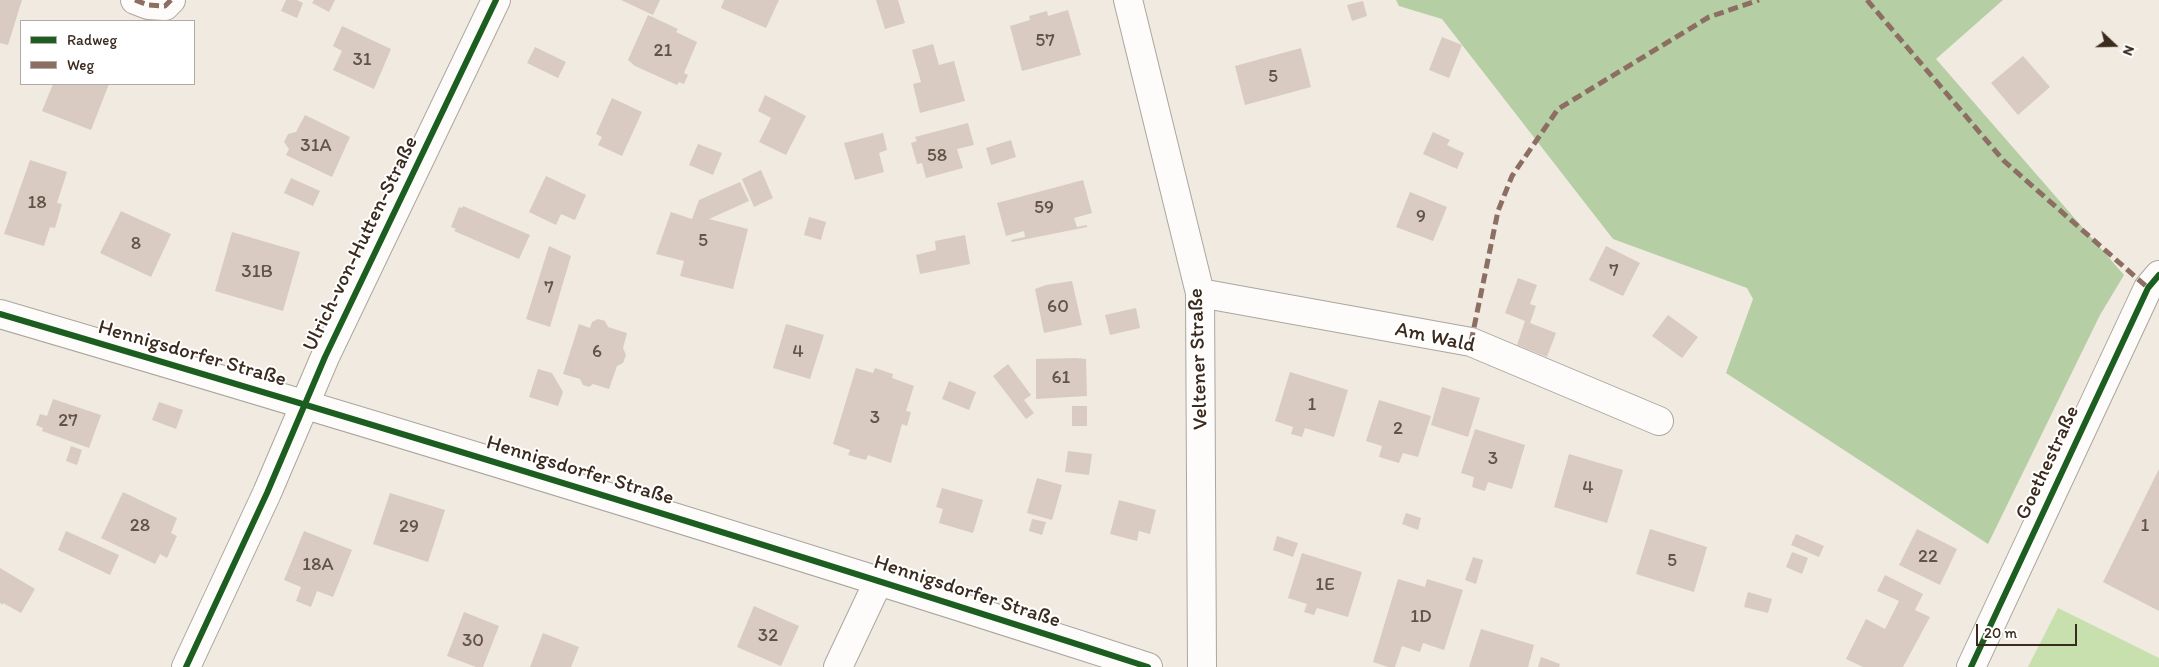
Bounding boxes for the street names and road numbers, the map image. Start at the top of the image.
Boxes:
street label: Ulrich-von-Hutten-Straße [298,132,424,356]
street label: Veltener Straße [1184,288,1214,430]
street label: Hennigsdorfer Straße [95,315,289,393]
street label: Am Wald [1393,317,1477,359]
street label: Goethestraße [2011,402,2085,524]
street label: Hennigsdorfer Straße [483,430,677,512]
street label: Hennigsdorfer Straße [870,550,1064,634]

